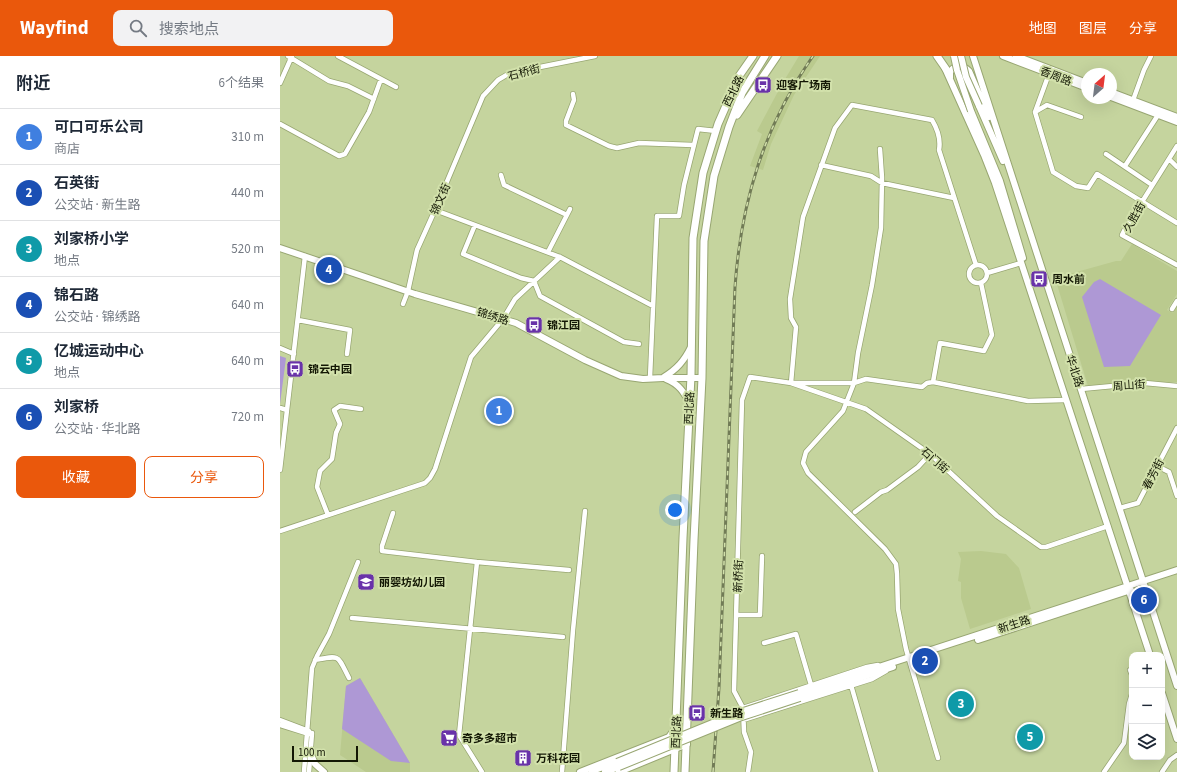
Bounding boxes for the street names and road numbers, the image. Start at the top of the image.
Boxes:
street label: 石桥街 [506,61,542,84]
street label: 香周路 [1038,64,1074,89]
street label: 西北路 [719,73,747,109]
street label: 锦文街 [427,181,454,217]
street label: 久胜街 [1120,199,1149,235]
street label: 锦绣路 [475,304,511,328]
street label: 华北路 [1062,353,1087,389]
street label: 周山街 [1112,377,1146,394]
street label: 西北路 [681,391,698,425]
street label: 石门街 [917,444,952,477]
street label: 春芳街 [1139,456,1168,492]
street label: 新桥街 [730,559,747,593]
street label: 新生路 [996,612,1032,637]
street label: 西北路 [668,715,685,749]

